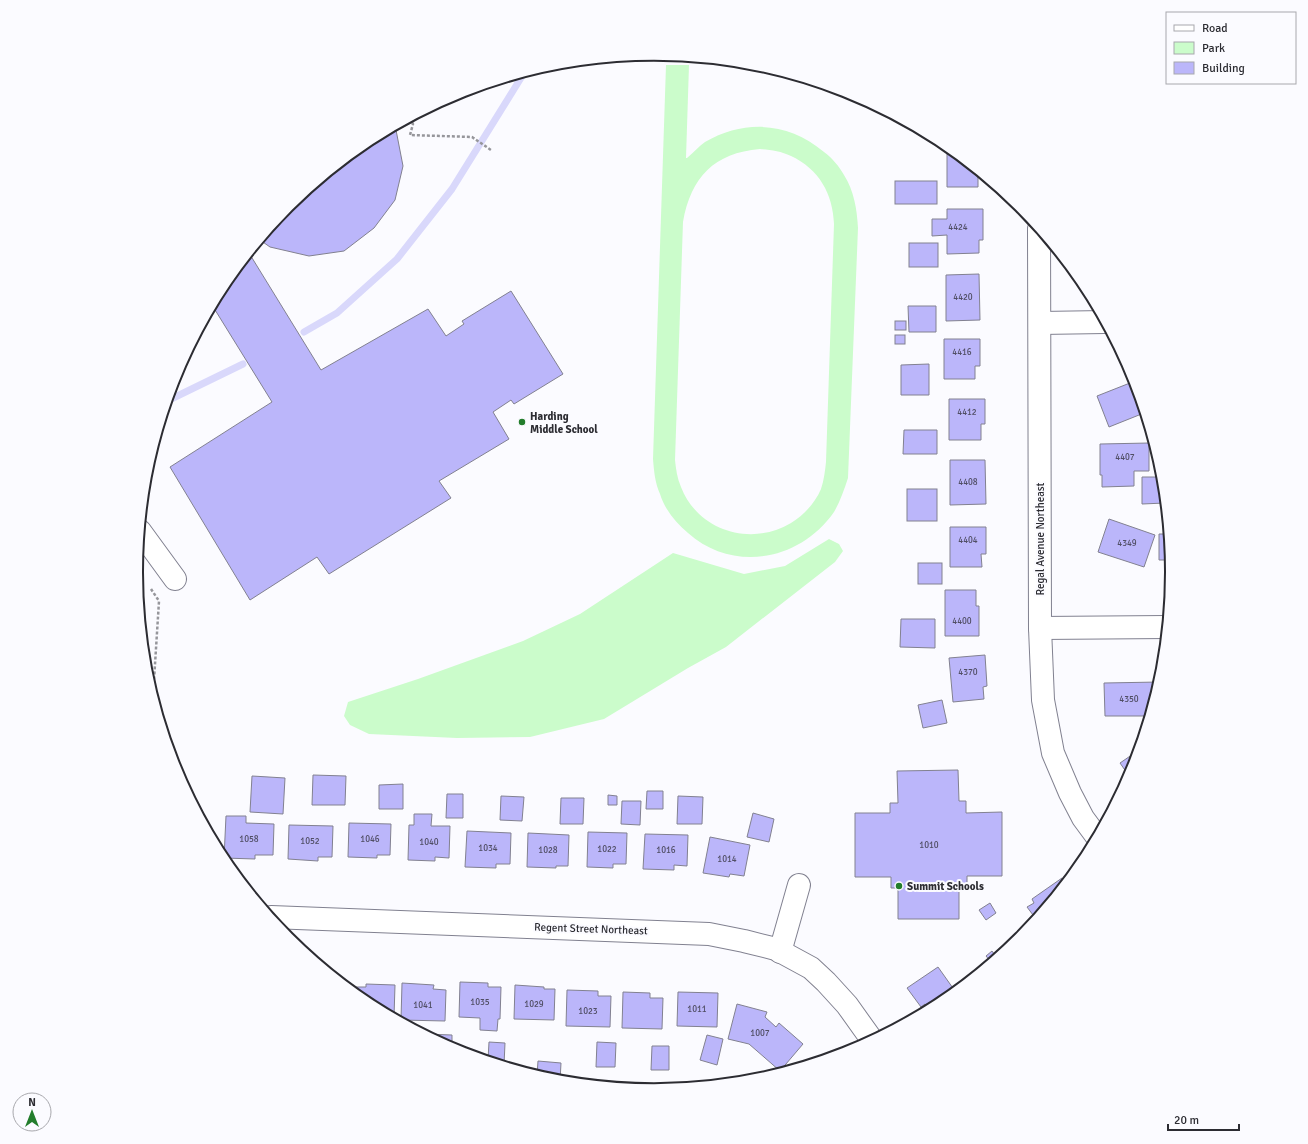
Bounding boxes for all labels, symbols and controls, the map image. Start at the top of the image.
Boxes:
legend [1166,12,1296,84]
text: Road [1202,21,1228,36]
text: Park [1202,41,1225,56]
text: Building [1202,61,1245,76]
house number: 4424 [948,222,968,233]
house number: 4420 [953,292,973,303]
house number: 4416 [952,347,972,358]
house number: 4412 [957,407,977,418]
place label: Harding Middle School [530,410,598,436]
marker: Harding Middle School [517,417,527,427]
house number: 4407 [1115,452,1135,463]
house number: 4408 [958,477,978,488]
street label: Regal Avenue Northeast [1034,482,1047,595]
house number: 4404 [958,535,978,546]
house number: 4349 [1117,538,1137,549]
house number: 4400 [952,616,972,627]
house number: 4370 [958,667,978,678]
house number: 4350 [1119,694,1139,705]
house number: 1058 [239,834,259,845]
house number: 1046 [360,834,380,845]
house number: 1052 [300,836,320,847]
house number: 1040 [419,837,439,848]
house number: 1010 [919,840,939,851]
house number: 1034 [478,843,498,854]
house number: 1022 [597,844,617,855]
house number: 1028 [538,845,558,856]
house number: 1016 [656,845,676,856]
house number: 1014 [717,854,737,865]
place label: Summit Schools [907,880,984,893]
marker: Summit Schools [894,881,904,891]
street label: Regent Street Northeast [534,921,648,937]
house number: 1035 [470,997,490,1008]
house number: 1029 [524,999,544,1010]
house number: 1041 [413,1000,433,1011]
house number: 1011 [687,1004,707,1015]
house number: 1023 [578,1006,598,1017]
house number: 1007 [750,1028,770,1039]
north arrow [12,1092,52,1132]
text: N [28,1096,36,1109]
scale bar [1168,1106,1239,1132]
text: 20 m [1174,1113,1199,1128]

